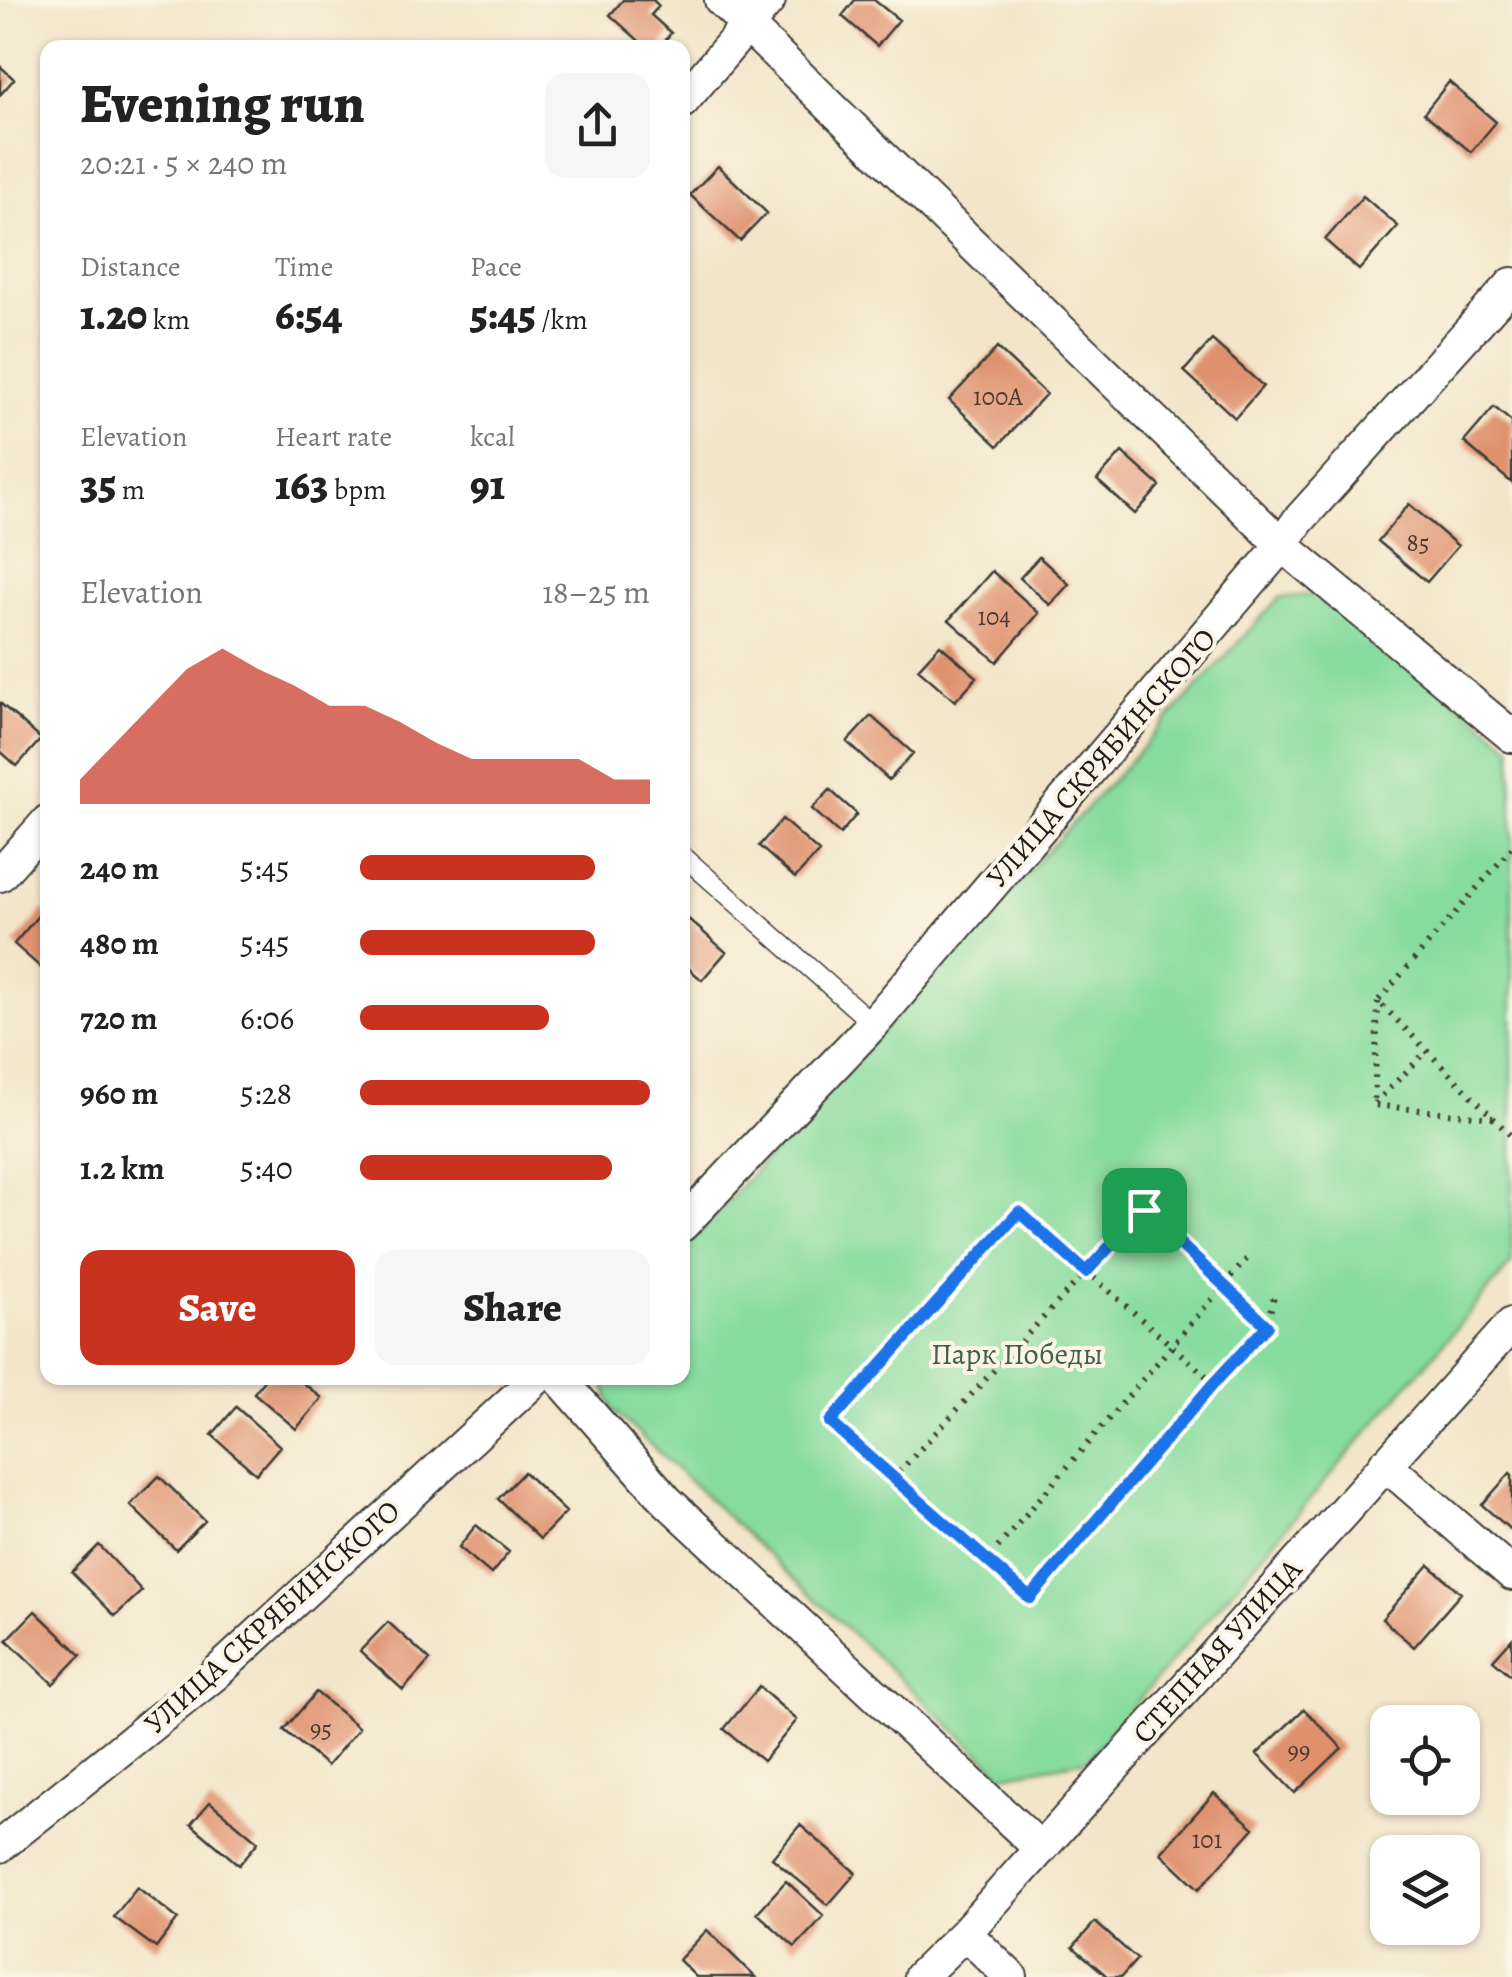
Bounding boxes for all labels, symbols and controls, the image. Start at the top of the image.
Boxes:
text: Evening run [80,66,365,141]
button: share [545,73,650,178]
text: 20:21 · 5 × 240 m [80,141,287,185]
text: Distance [80,248,180,286]
text: Time [275,248,333,286]
text: Pace [470,248,522,286]
text: 1.20 [80,286,147,343]
text: 6:54 [275,286,343,343]
text: 5:45 [470,286,536,343]
text: km [147,301,190,339]
text: /km [536,301,588,339]
house number: 100А [973,380,1023,414]
text: Elevation [80,418,187,456]
text: Heart rate [275,418,392,456]
text: kcal [470,418,515,456]
text: 35 [80,456,116,513]
text: 163 [275,456,329,513]
text: 91 [470,456,505,513]
text: m [116,471,145,509]
text: bpm [329,471,386,509]
house number: 85 [1407,526,1429,560]
text: Elevation [80,570,203,614]
text: 18–25 m [542,570,650,614]
house number: 104 [977,600,1011,634]
street label: УЛИЦА СКРЯБИНСКОГО [977,620,1225,896]
text: 240 m [80,846,159,890]
text: 5:45 [240,846,290,890]
text: 480 m [80,921,159,965]
text: 5:45 [240,921,290,965]
text: 720 m [80,996,158,1040]
text: 6:06 [240,996,294,1040]
text: 960 m [80,1071,158,1115]
text: 5:28 [240,1071,292,1115]
text: 1.2 km [80,1146,165,1190]
text: 5:40 [240,1146,293,1190]
pin [1102,1168,1187,1253]
icon: arrive [1117,1183,1172,1238]
button: Save [80,1250,355,1365]
button: Share [375,1250,650,1365]
park label: Парк Победы [931,1334,1103,1374]
street label: УЛИЦА СКРЯБИНСКОГО [135,1491,409,1743]
street label: СТЕПНАЯ УЛИЦА [1123,1550,1311,1752]
map controls [1370,1705,1480,1945]
button: locate [1370,1705,1480,1815]
house number: 95 [310,1712,332,1746]
house number: 99 [1288,1734,1310,1768]
house number: 101 [1192,1823,1222,1857]
button: layers [1370,1835,1480,1945]

